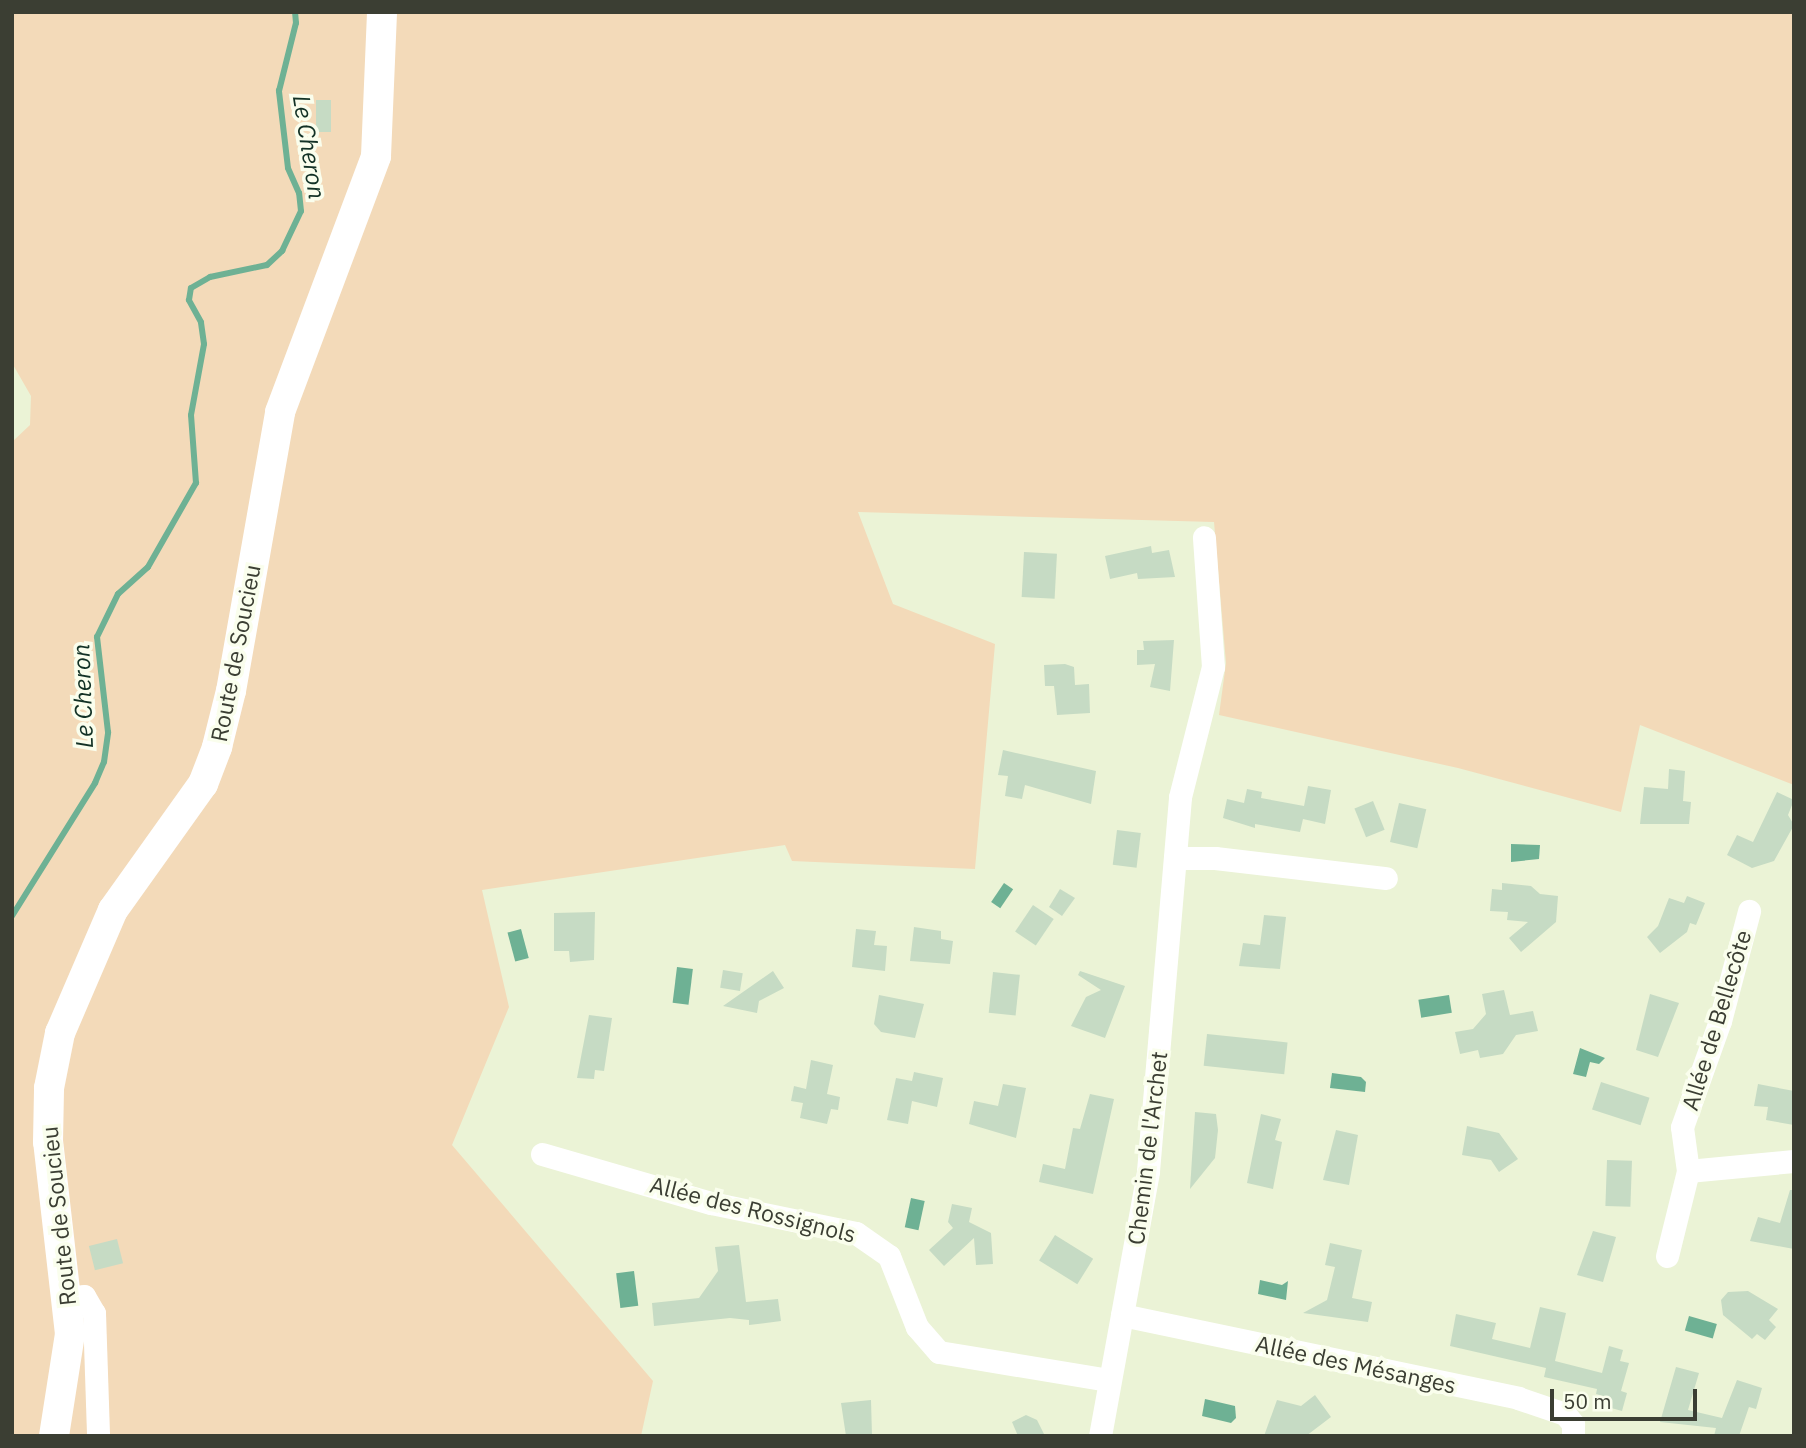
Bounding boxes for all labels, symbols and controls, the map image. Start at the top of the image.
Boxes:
water label: Le Cheron [287,93,331,201]
street label: Route de Soucieu [204,562,266,744]
water label: Le Cheron [67,643,99,749]
street label: Allée de Bellecôte [1675,927,1757,1113]
street label: Chemin de l'Archet [1121,1050,1173,1246]
street label: Route de Soucieu [35,1125,81,1307]
street label: Allée des Rossignols [647,1170,859,1248]
street label: Allée des Mésanges [1253,1329,1459,1399]
scale bar [1554,1374,1701,1418]
text: 50 m [1563,1387,1612,1415]

